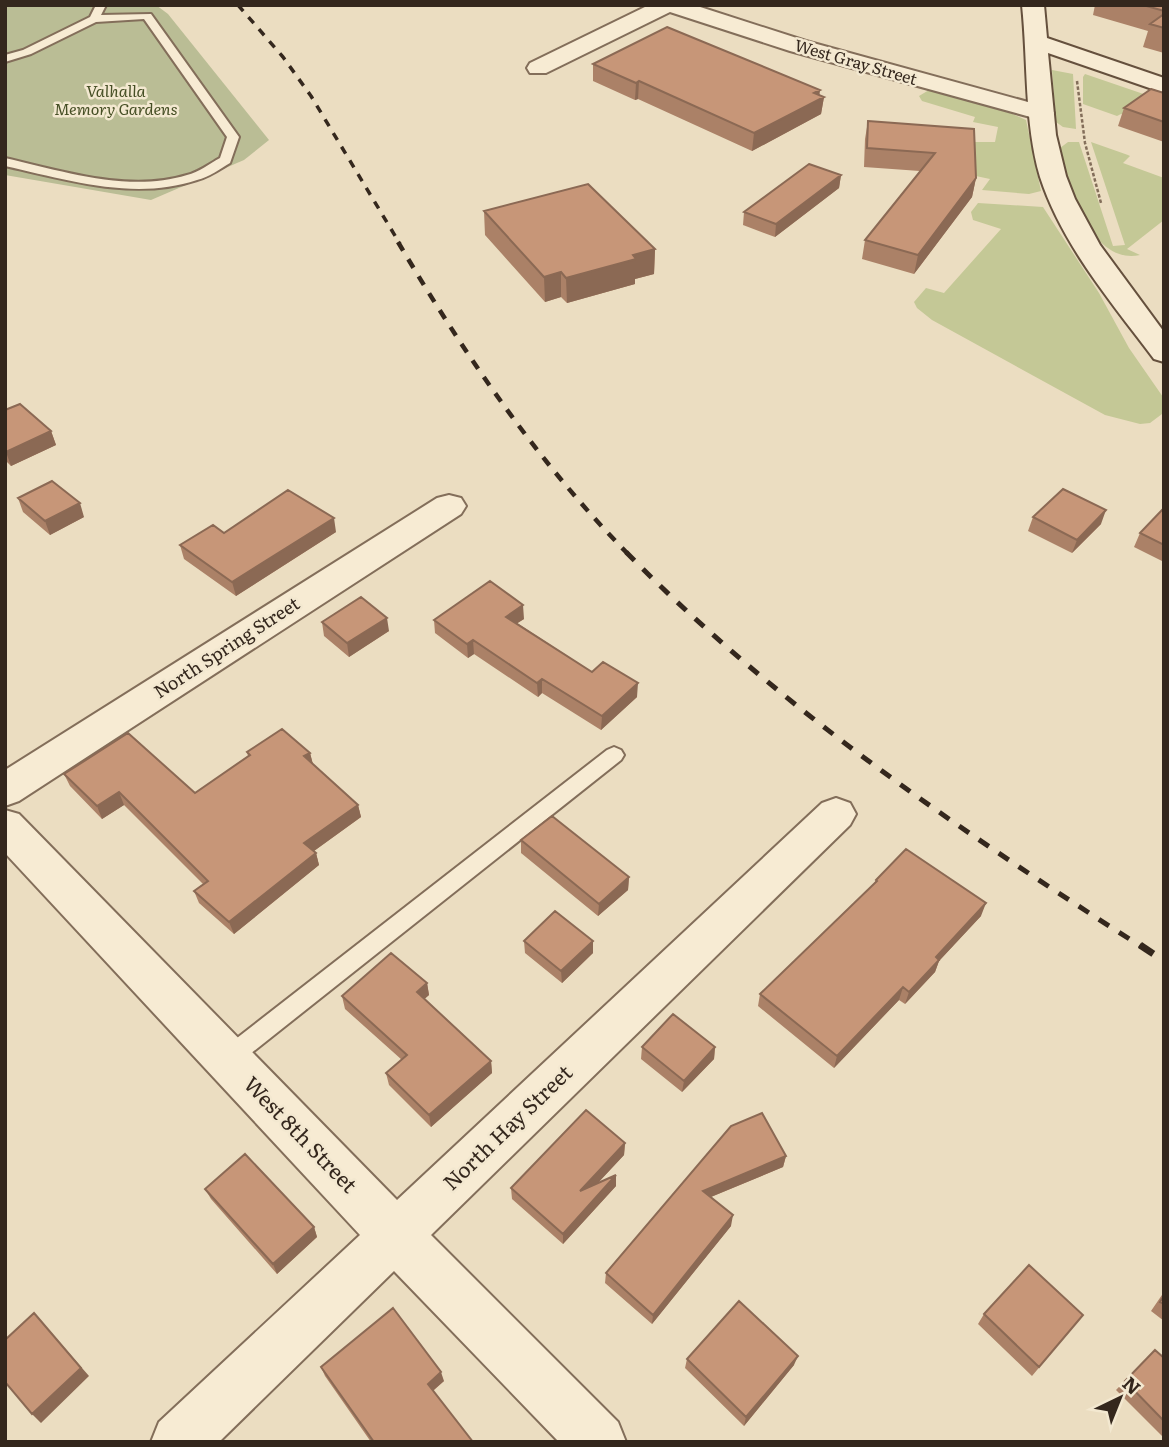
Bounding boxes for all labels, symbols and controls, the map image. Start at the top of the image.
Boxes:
street label: West Gray Street [792,32,921,90]
park label: Valhalla Memory Gardens [54,78,178,120]
street label: North Spring Street [148,589,305,704]
street label: North Hay Street [435,1056,578,1196]
street label: West 8th Street [238,1068,366,1199]
north arrow [1085,1363,1155,1433]
text: N [1117,1369,1148,1401]

